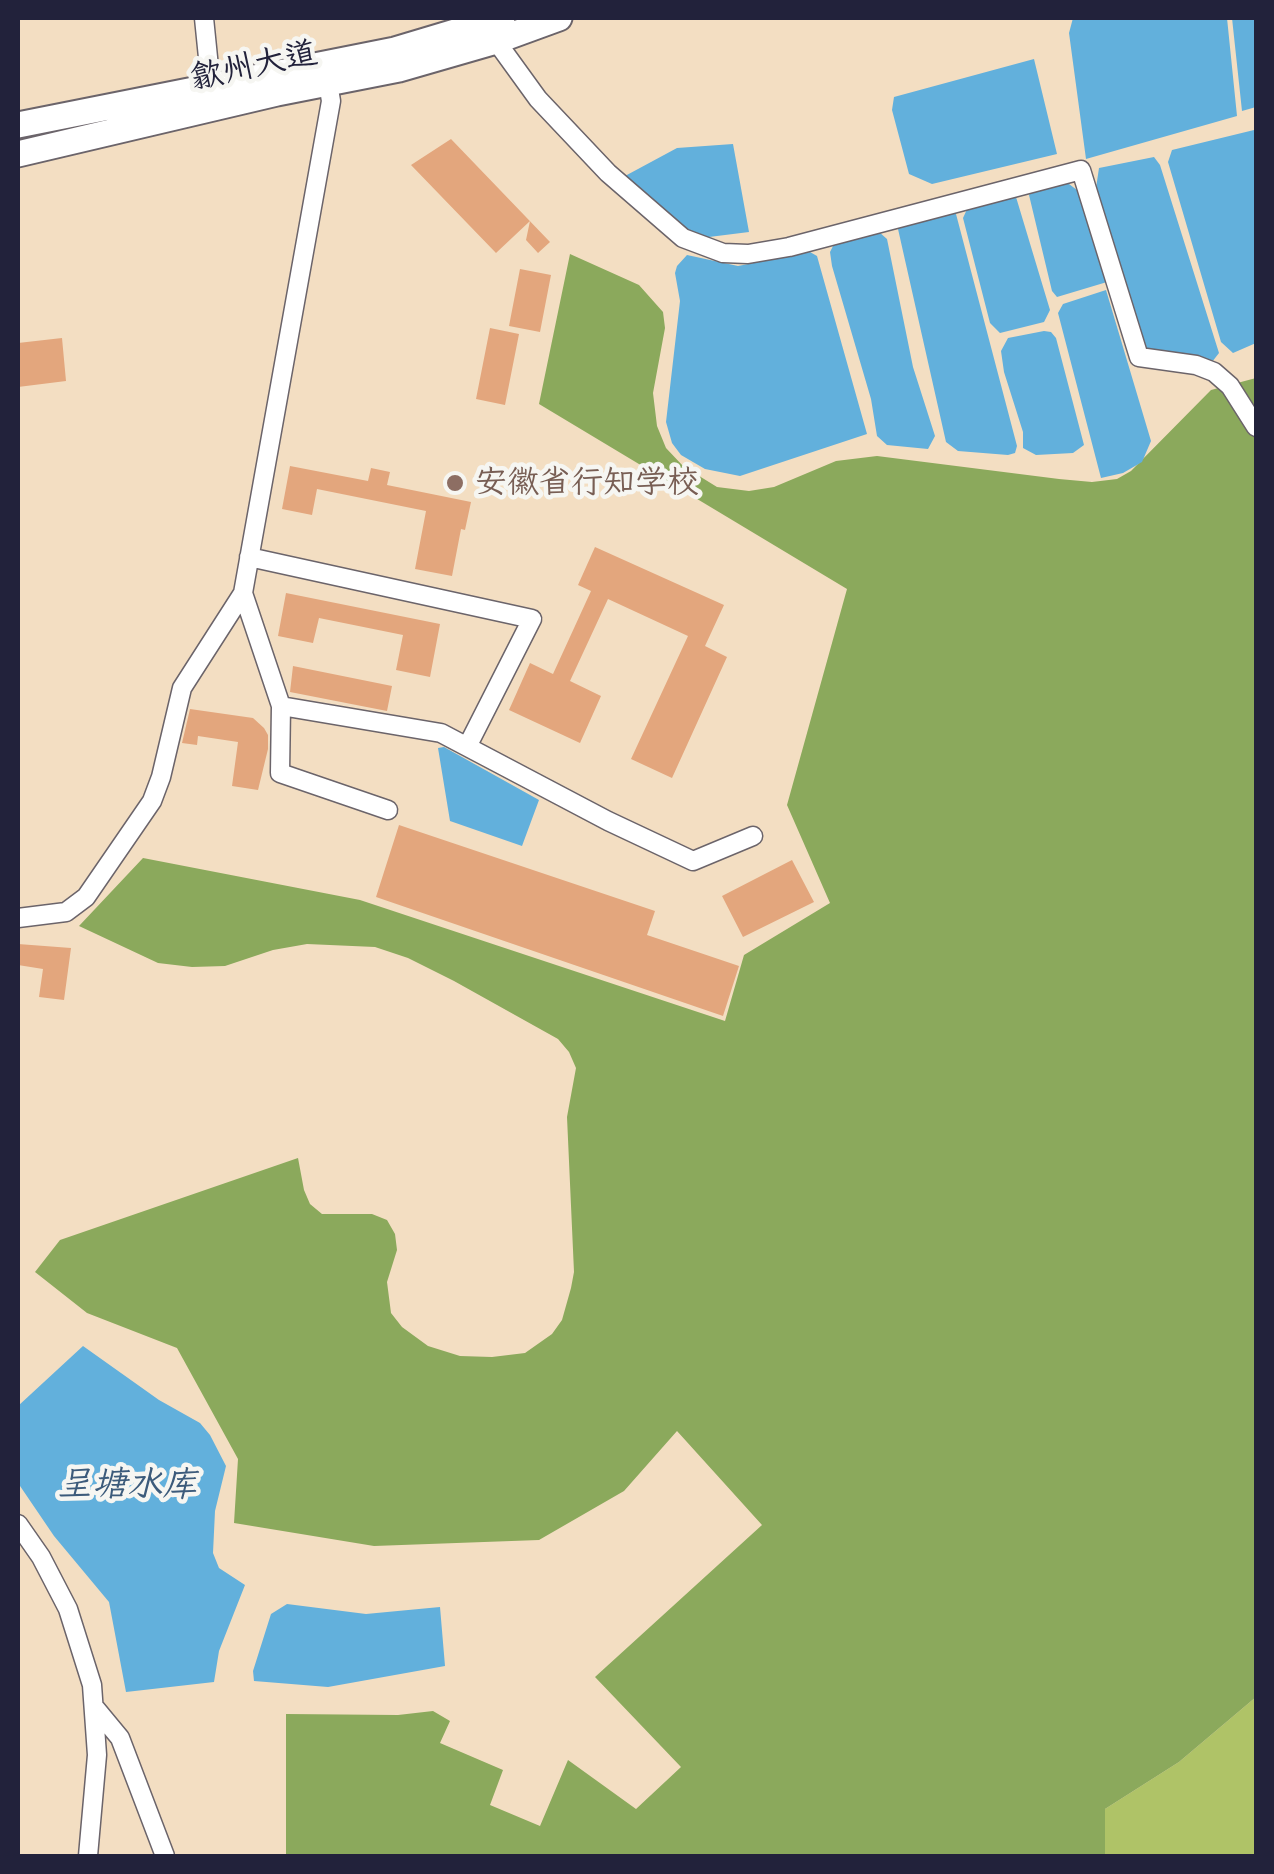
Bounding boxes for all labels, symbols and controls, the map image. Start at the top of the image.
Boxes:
street label: 歙州大道 [187,34,321,98]
place label: 安徽省行知学校 [475,464,699,502]
marker: 安徽省行知学校 [444,472,466,494]
water label: 呈塘水库 [57,1464,197,1506]

